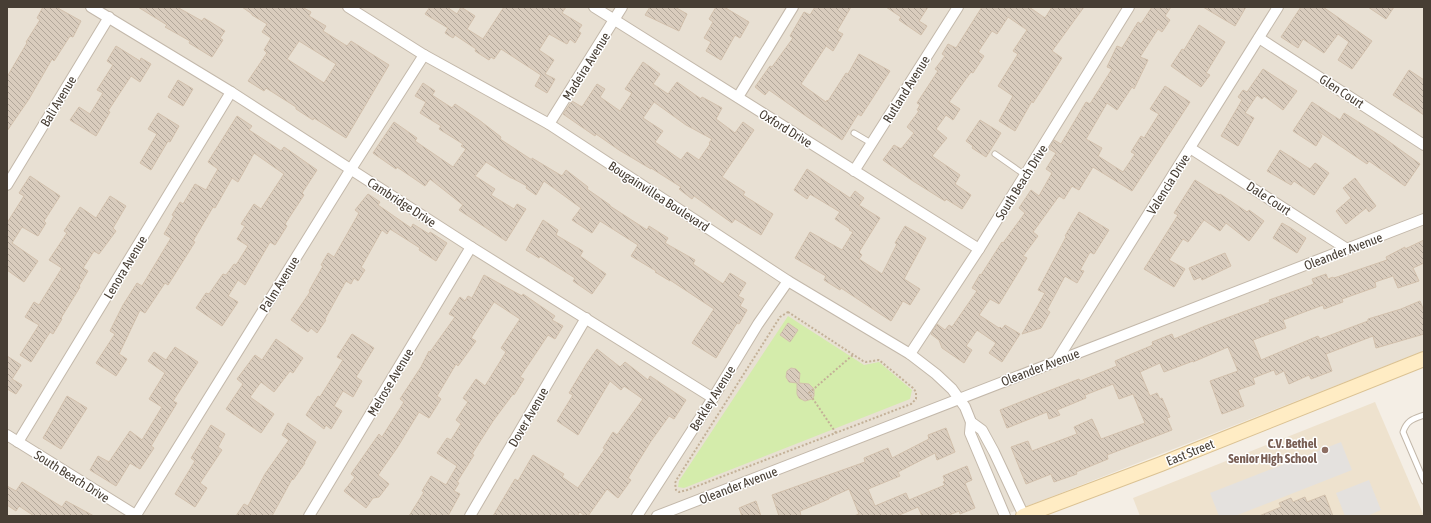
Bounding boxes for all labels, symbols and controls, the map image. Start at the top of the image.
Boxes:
street label: Madeira Avenue [560,29,613,103]
street label: Rutland Avenue [880,53,933,126]
street label: Glen Court [1317,72,1367,111]
street label: Bali Avenue [37,73,79,129]
street label: Oxford Drive [757,106,815,151]
street label: South Beach Drive [992,142,1051,223]
street label: Valencia Drive [1144,151,1193,217]
street label: Bougainvillea Boulevard [606,158,712,235]
street label: Cambridge Drive [365,175,439,230]
street label: Dale Court [1244,179,1294,218]
street label: Oleander Avenue [1302,230,1385,273]
street label: Lenora Avenue [101,233,150,301]
street label: Palm Avenue [256,254,302,315]
street label: Melrose Avenue [364,346,417,419]
street label: Oleander Avenue [999,346,1082,389]
street label: Berkley Avenue [687,363,738,434]
street label: Dover Avenue [505,385,551,450]
street label: East Street [1164,436,1217,469]
place label: C.V. Bethel Senior High School [1228,436,1318,466]
marker: C.V. Bethel Senior High School [1320,445,1330,455]
street label: South Beach Drive [31,447,112,506]
street label: Oleander Avenue [697,464,780,507]

